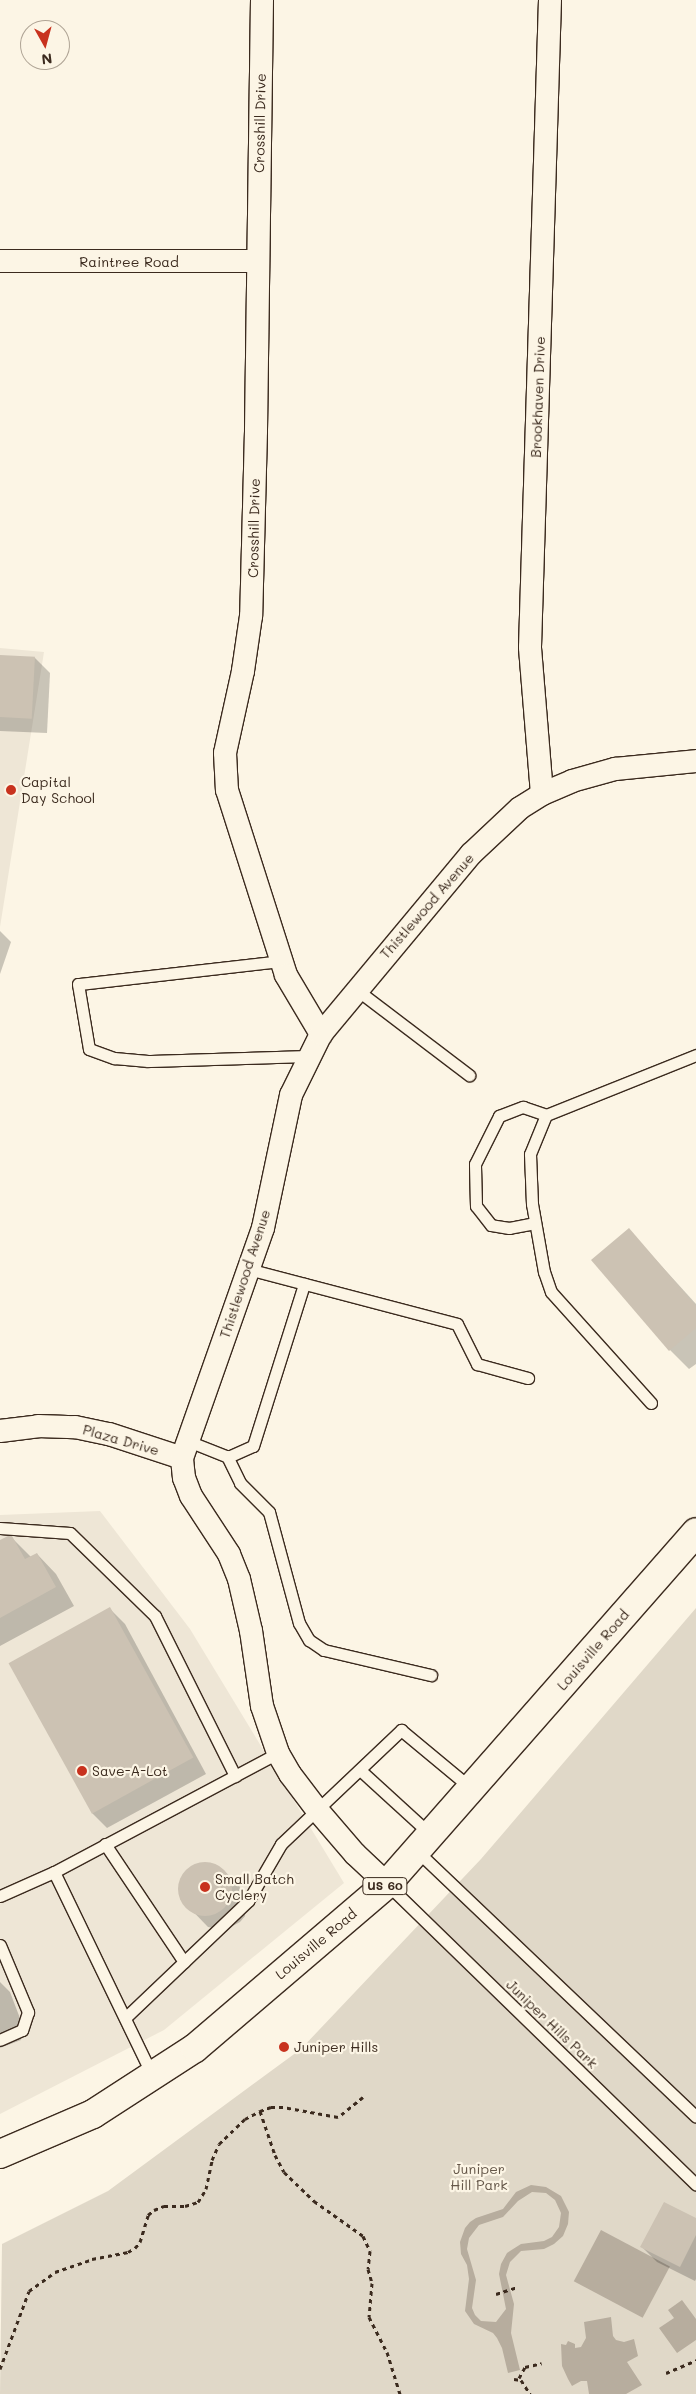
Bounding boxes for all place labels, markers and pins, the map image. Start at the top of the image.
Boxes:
place label: Capital Day School [21,774,95,806]
marker: Capital Day School [5,784,17,796]
place label: Save-A-Lot [92,1763,168,1779]
marker: Save-A-Lot [76,1765,88,1777]
place label: Small Batch Cyclery [215,1871,294,1904]
marker: Small Batch Cyclery [199,1881,211,1893]
place label: Juniper Hills [294,2039,378,2055]
marker: Juniper Hills [278,2041,290,2053]

